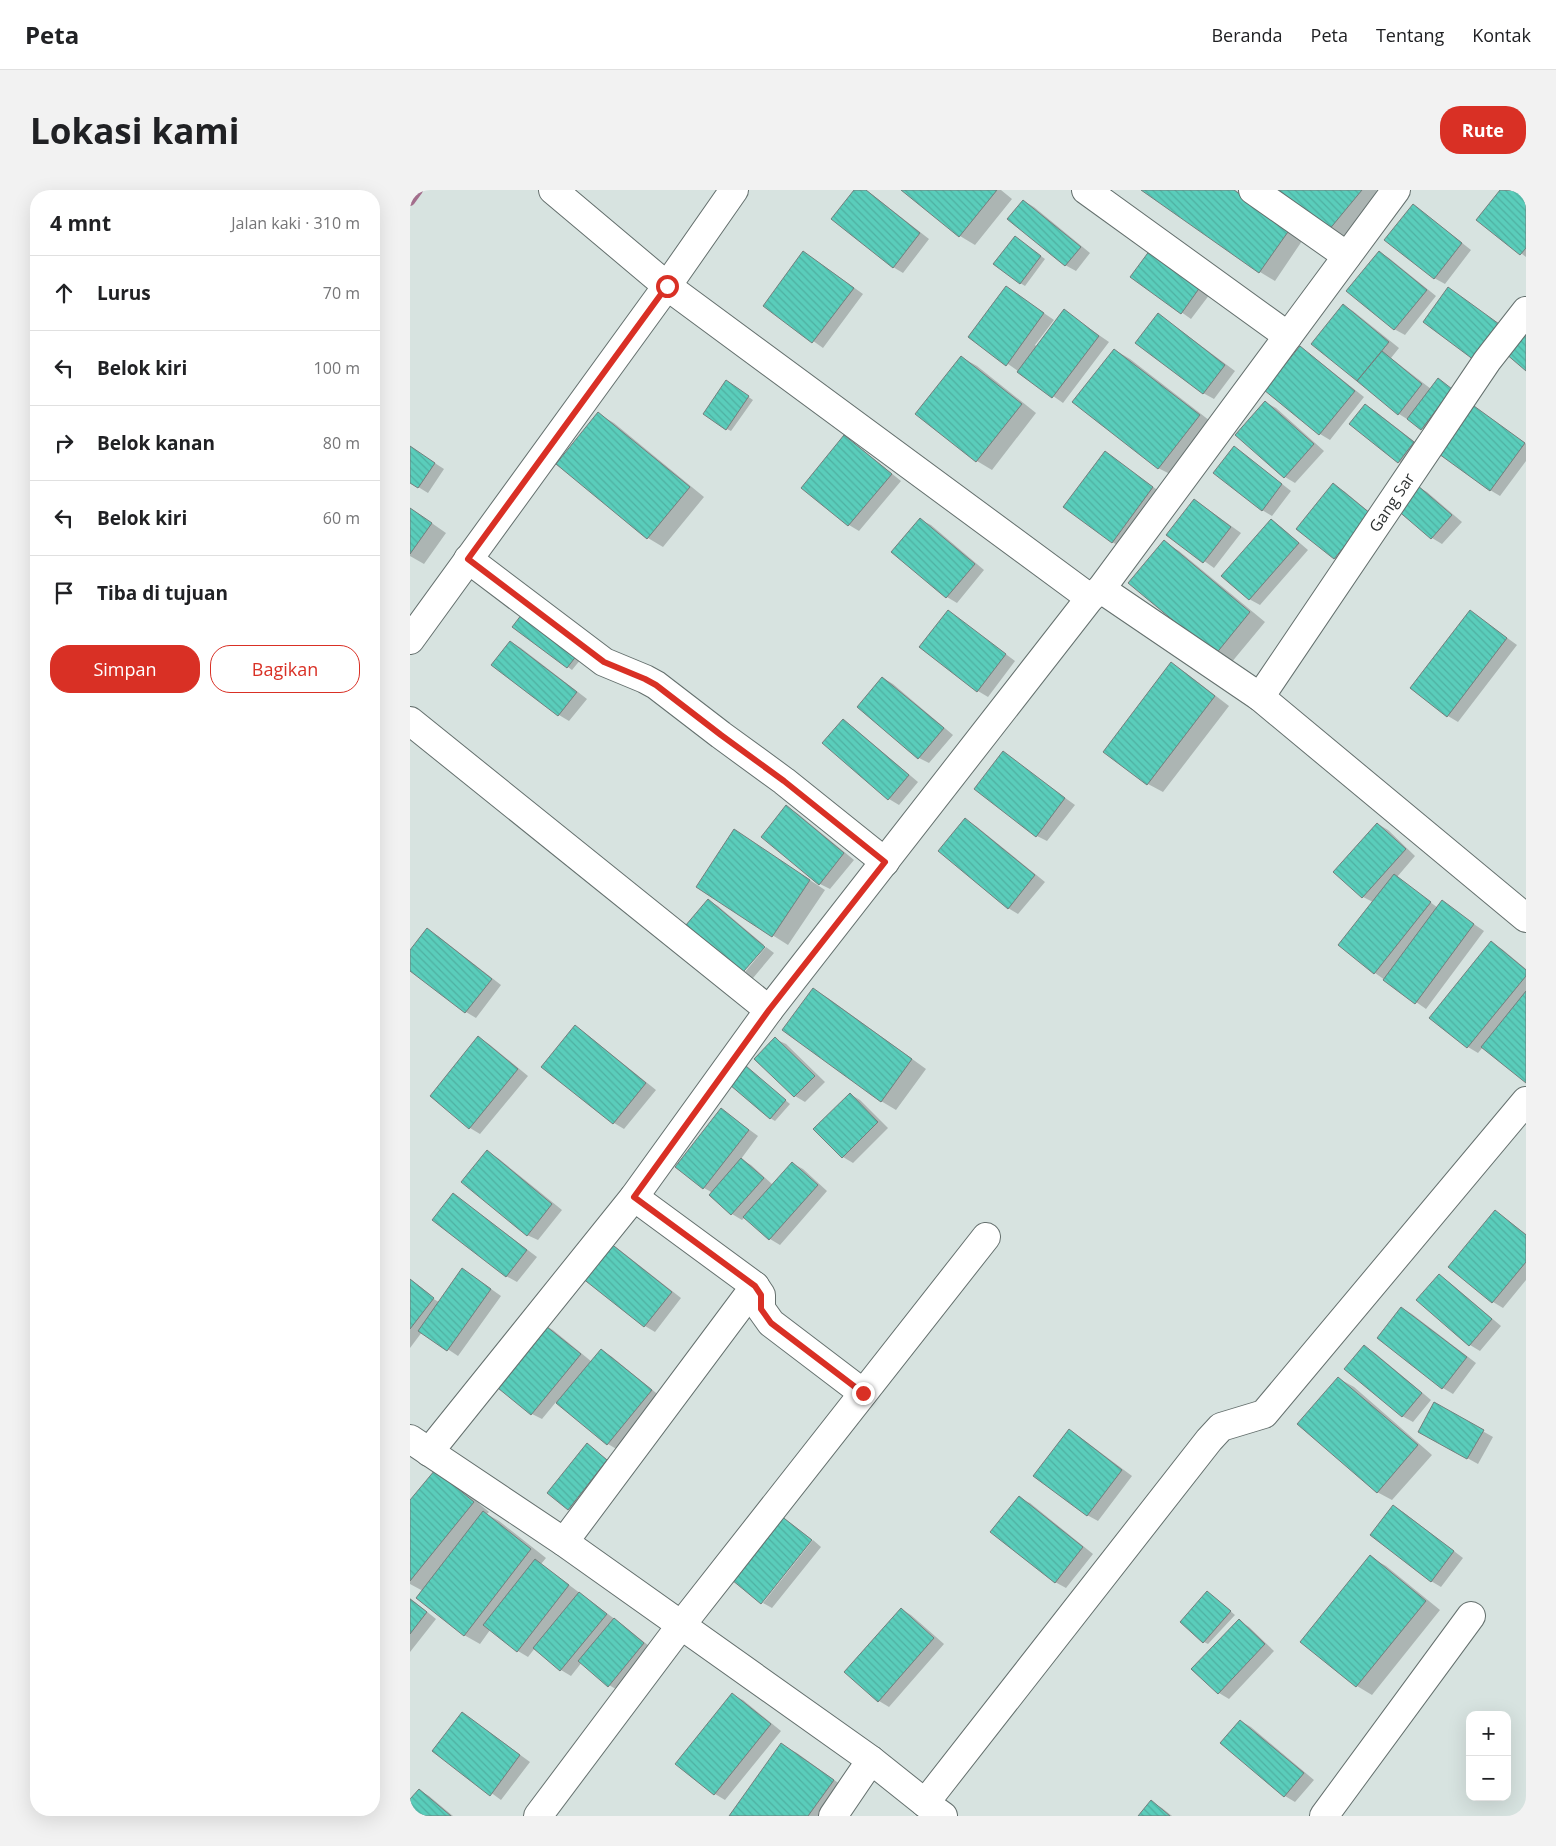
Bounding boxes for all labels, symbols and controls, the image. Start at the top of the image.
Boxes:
text: Peta [25,18,79,51]
text: Beranda [1211,23,1283,47]
text: Peta [1311,23,1348,47]
text: Tentang [1376,23,1444,47]
text: Kontak [1472,23,1531,47]
button: Rute [1440,106,1526,154]
text: Lokasi kami [30,107,239,154]
text: 4 mnt [50,209,111,237]
text: Jalan kaki · 310 m [231,212,360,234]
route start [656,275,679,298]
icon: ahead [50,279,78,307]
text: Lurus [97,280,151,306]
text: 70 m [323,282,360,304]
icon: left [50,354,78,382]
text: Belok kiri [97,355,187,381]
text: 100 m [314,357,360,379]
icon: right [50,429,78,457]
text: Belok kanan [97,430,215,456]
text: 80 m [323,432,360,454]
street label: Gang Sar [1364,468,1420,536]
icon: left [50,504,78,532]
text: Belok kiri [97,505,187,531]
text: 60 m [323,507,360,529]
icon: arrive [50,579,78,607]
text: Tiba di tujuan [97,580,228,606]
button: Simpan [50,645,200,693]
button: Bagikan [210,645,360,693]
route end [852,1382,875,1405]
map controls [1466,1711,1511,1801]
button: + [1466,1711,1511,1756]
button: − [1466,1756,1511,1801]

